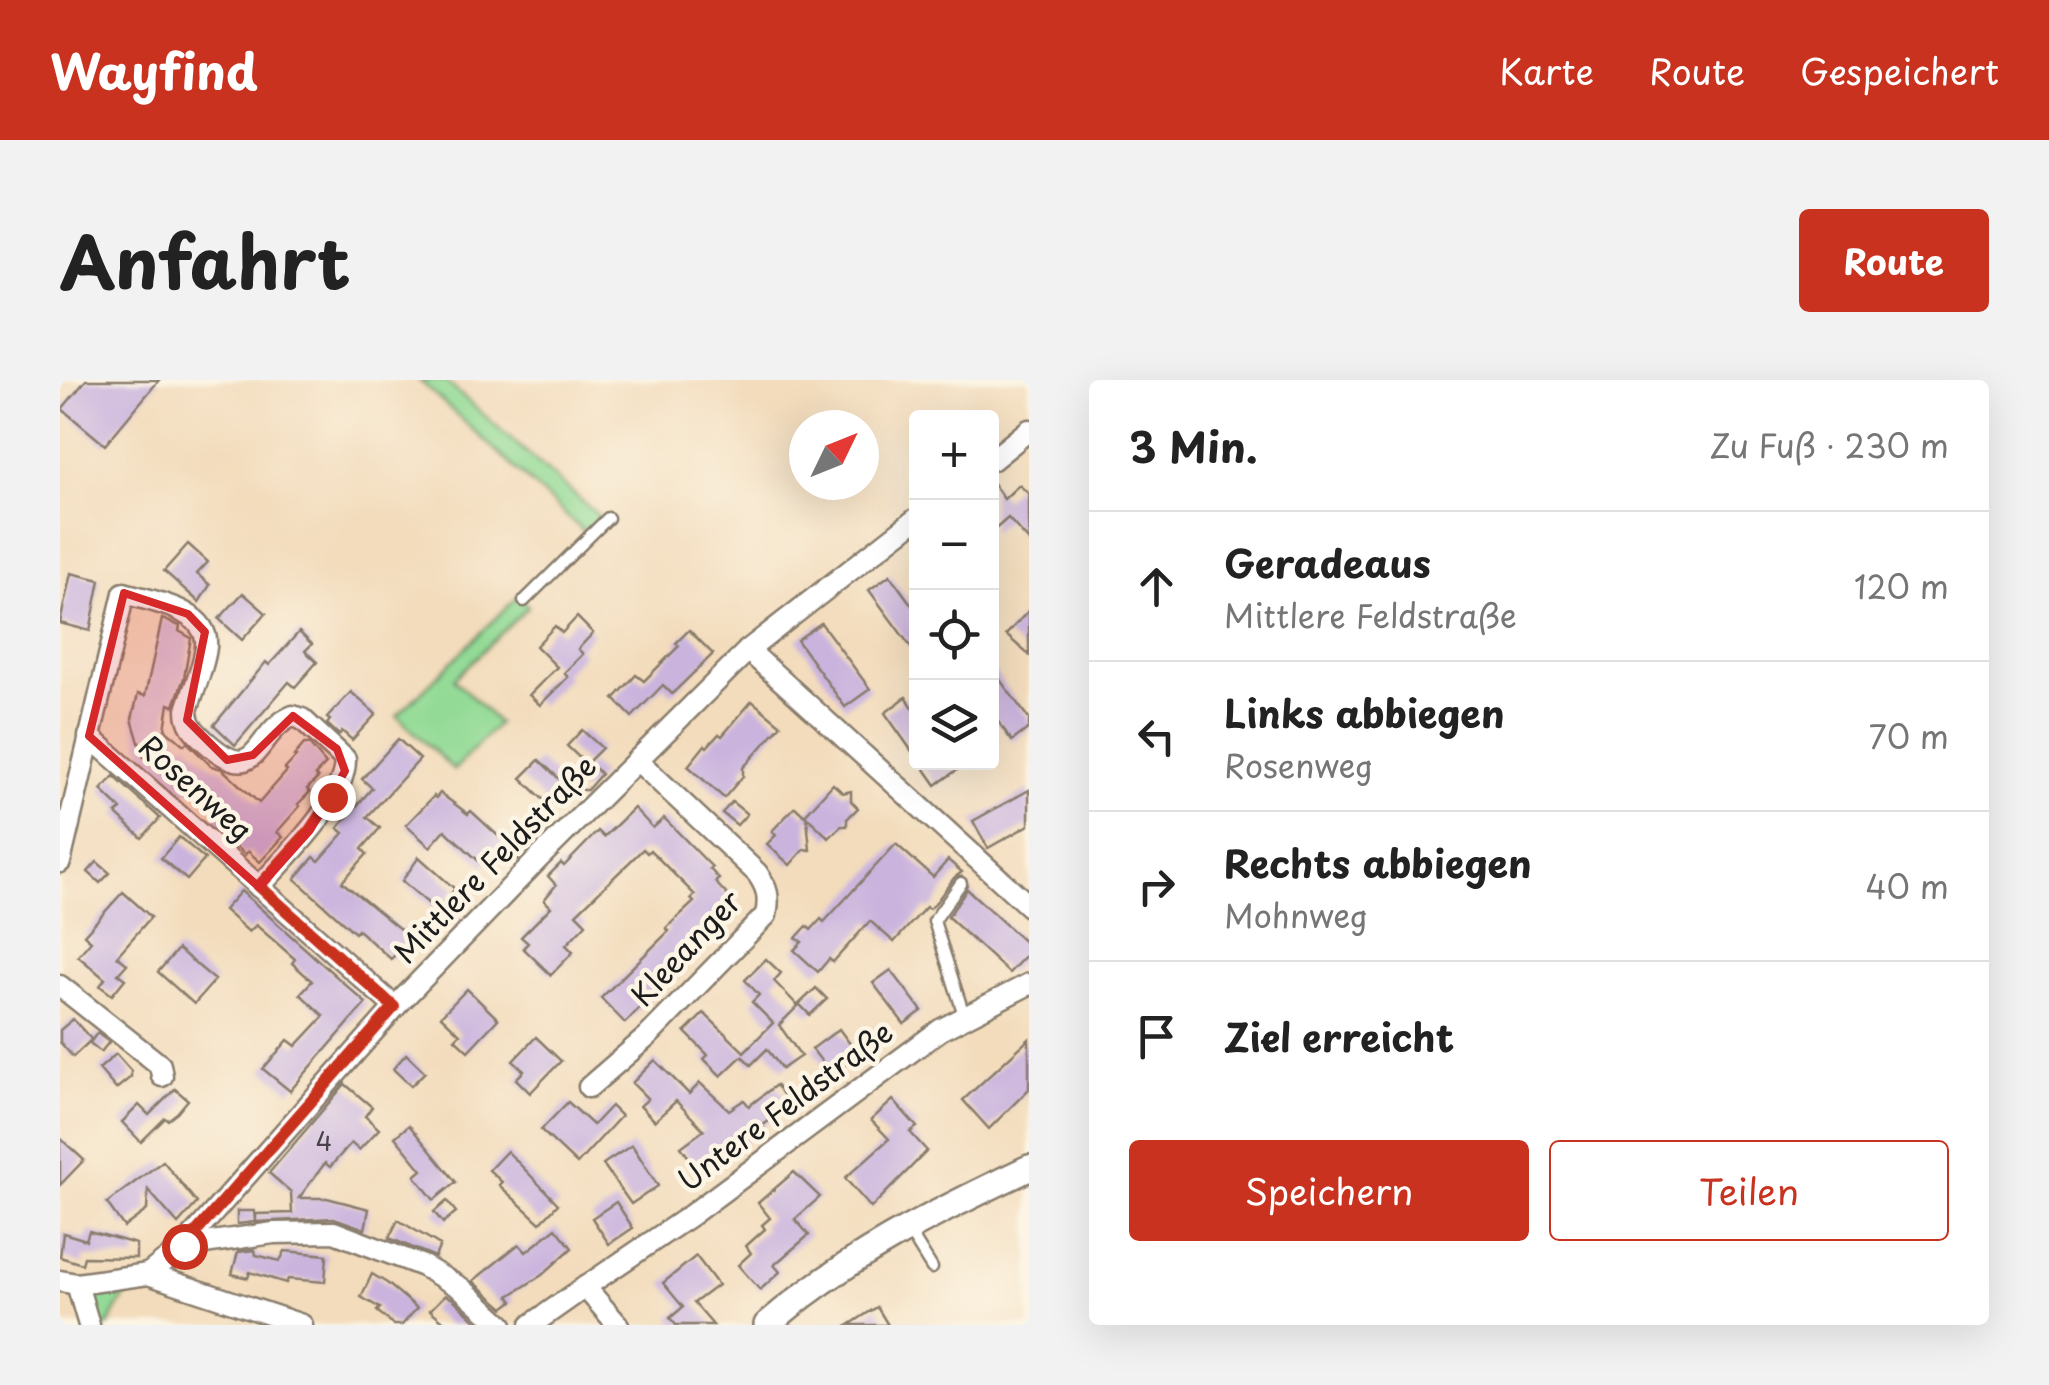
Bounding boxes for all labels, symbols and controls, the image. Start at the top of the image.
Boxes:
text: Wayfind [50,34,258,106]
text: Karte [1499,44,1594,97]
text: Route [1649,44,1745,97]
text: Gespeichert [1800,44,1999,97]
text: Anfahrt [60,207,351,313]
button: Route [1799,209,1989,312]
north arrow [789,410,879,500]
map controls [909,410,999,770]
button: + [909,410,999,500]
text: 3 Min. [1129,414,1258,477]
text: Zu Fuß · 230 m [1709,421,1949,469]
button: − [909,500,999,590]
text: Geradeaus [1224,534,1431,591]
icon: ahead [1129,559,1184,614]
text: 120 m [1854,562,1949,610]
button: locate [909,590,999,680]
text: Mittlere Feldstraße [1224,591,1517,639]
button: layers [909,680,999,770]
text: Links abbiegen [1224,684,1504,741]
icon: left [1129,709,1184,764]
text: 70 m [1869,712,1949,760]
street label: Rosenweg [130,724,264,851]
text: Rosenweg [1224,741,1373,789]
street label: Mittlere Feldstraße [383,744,606,973]
route end [310,775,356,821]
text: Rechts abbiegen [1224,834,1532,891]
icon: right [1129,859,1184,914]
text: 40 m [1865,862,1949,910]
street label: Kleeanger [619,879,751,1015]
text: Mohnweg [1224,891,1368,939]
text: Ziel erreicht [1224,1008,1454,1065]
street label: Untere Feldstraße [667,1009,902,1201]
icon: arrive [1129,1009,1184,1064]
house number: 4 [316,1122,332,1160]
button: Speichern [1129,1140,1529,1241]
button: Teilen [1549,1140,1949,1241]
route start [162,1224,208,1270]

